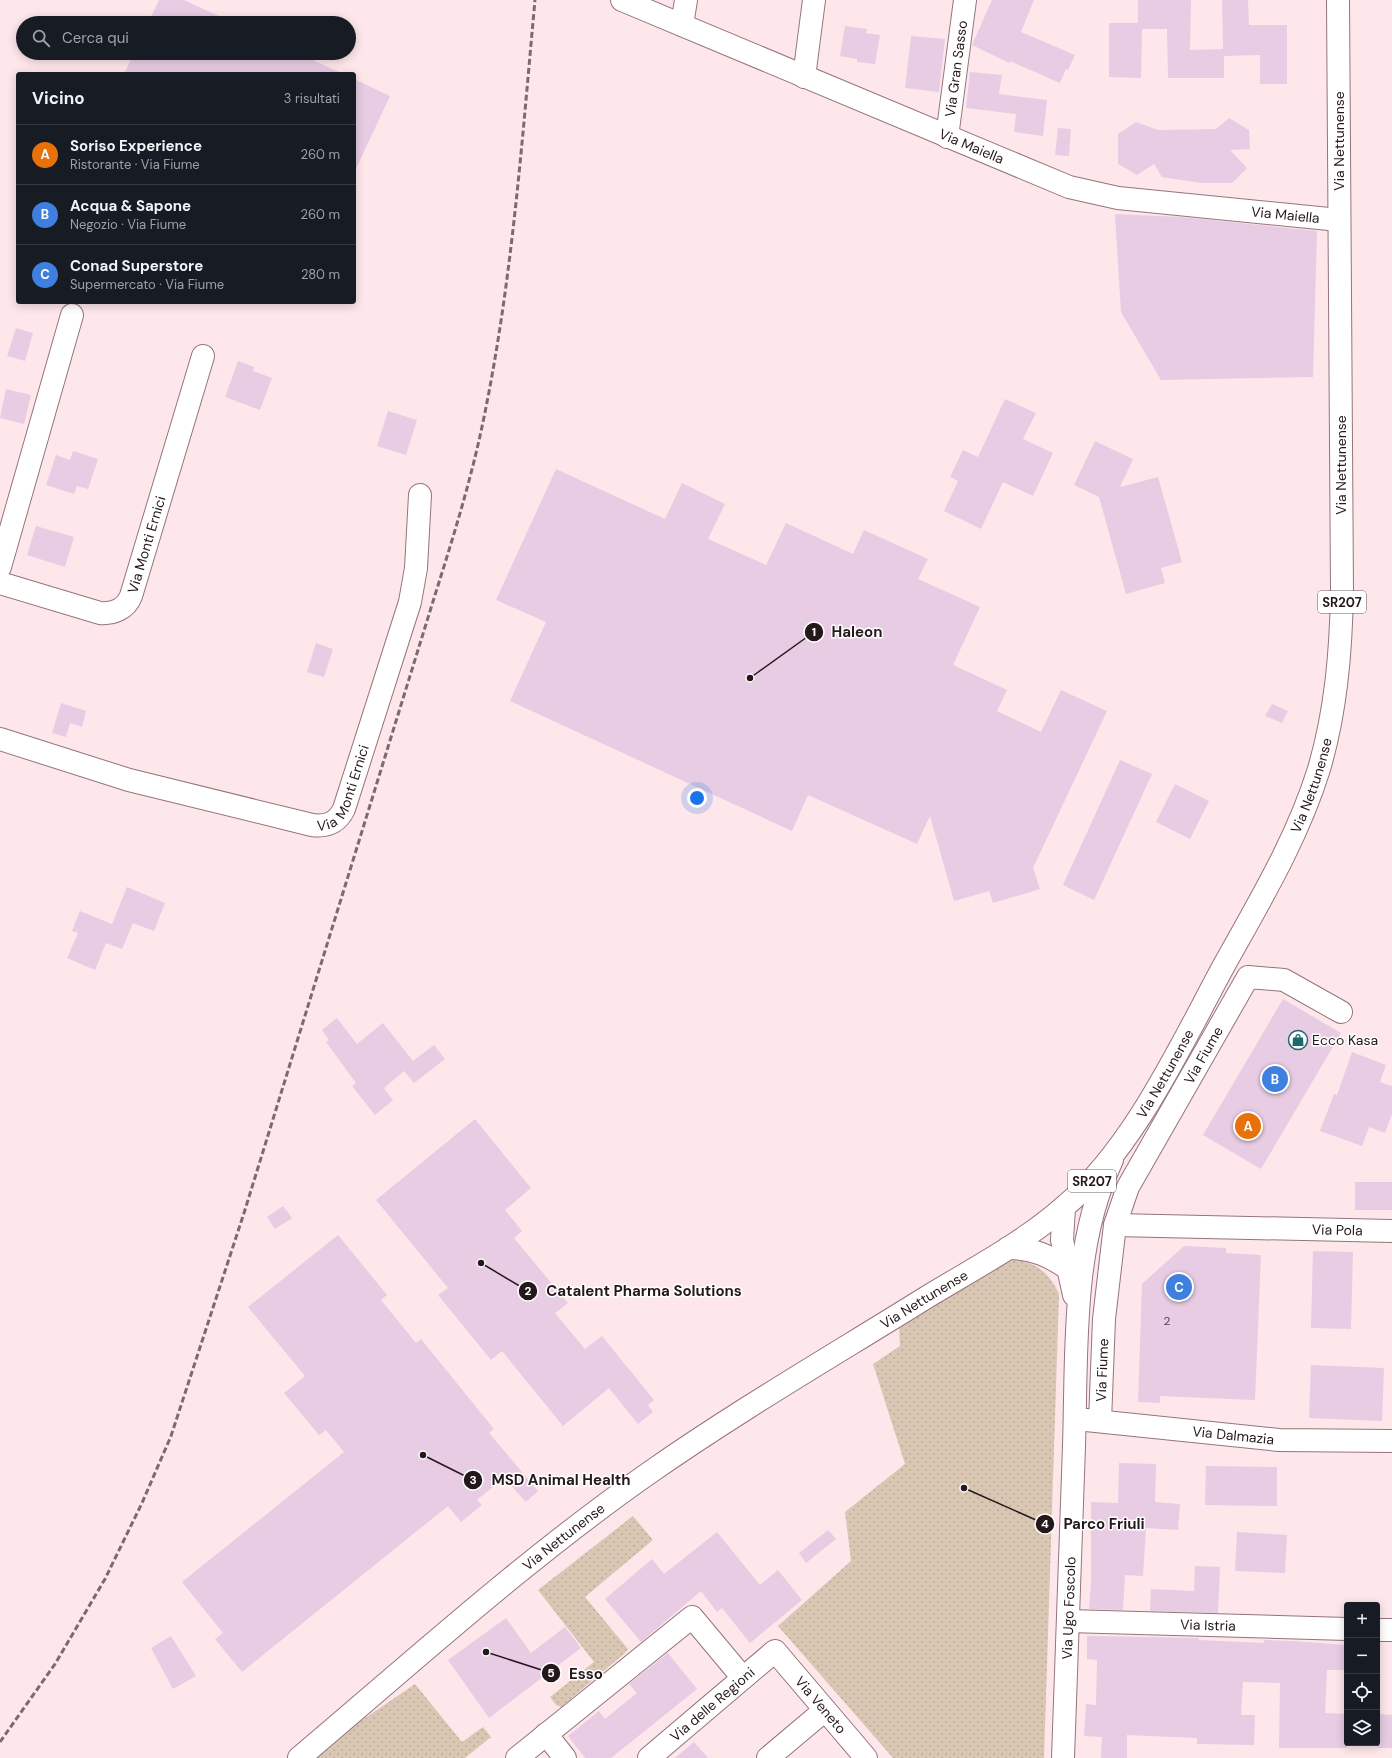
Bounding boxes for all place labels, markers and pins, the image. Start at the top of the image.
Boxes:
callout: Haleon [804,618,891,645]
shop icon: Ecco Kasa [1287,1029,1309,1051]
place label: Ecco Kasa [1312,1031,1378,1049]
pin: B [1262,1064,1288,1094]
pin: A [1235,1111,1261,1141]
pin: C [1166,1272,1192,1302]
callout: Catalent Pharma Solutions [518,1278,750,1305]
callout: MSD Animal Health [463,1467,639,1494]
callout: Parco Friuli [1035,1510,1152,1537]
callout: Esso [541,1660,611,1687]

